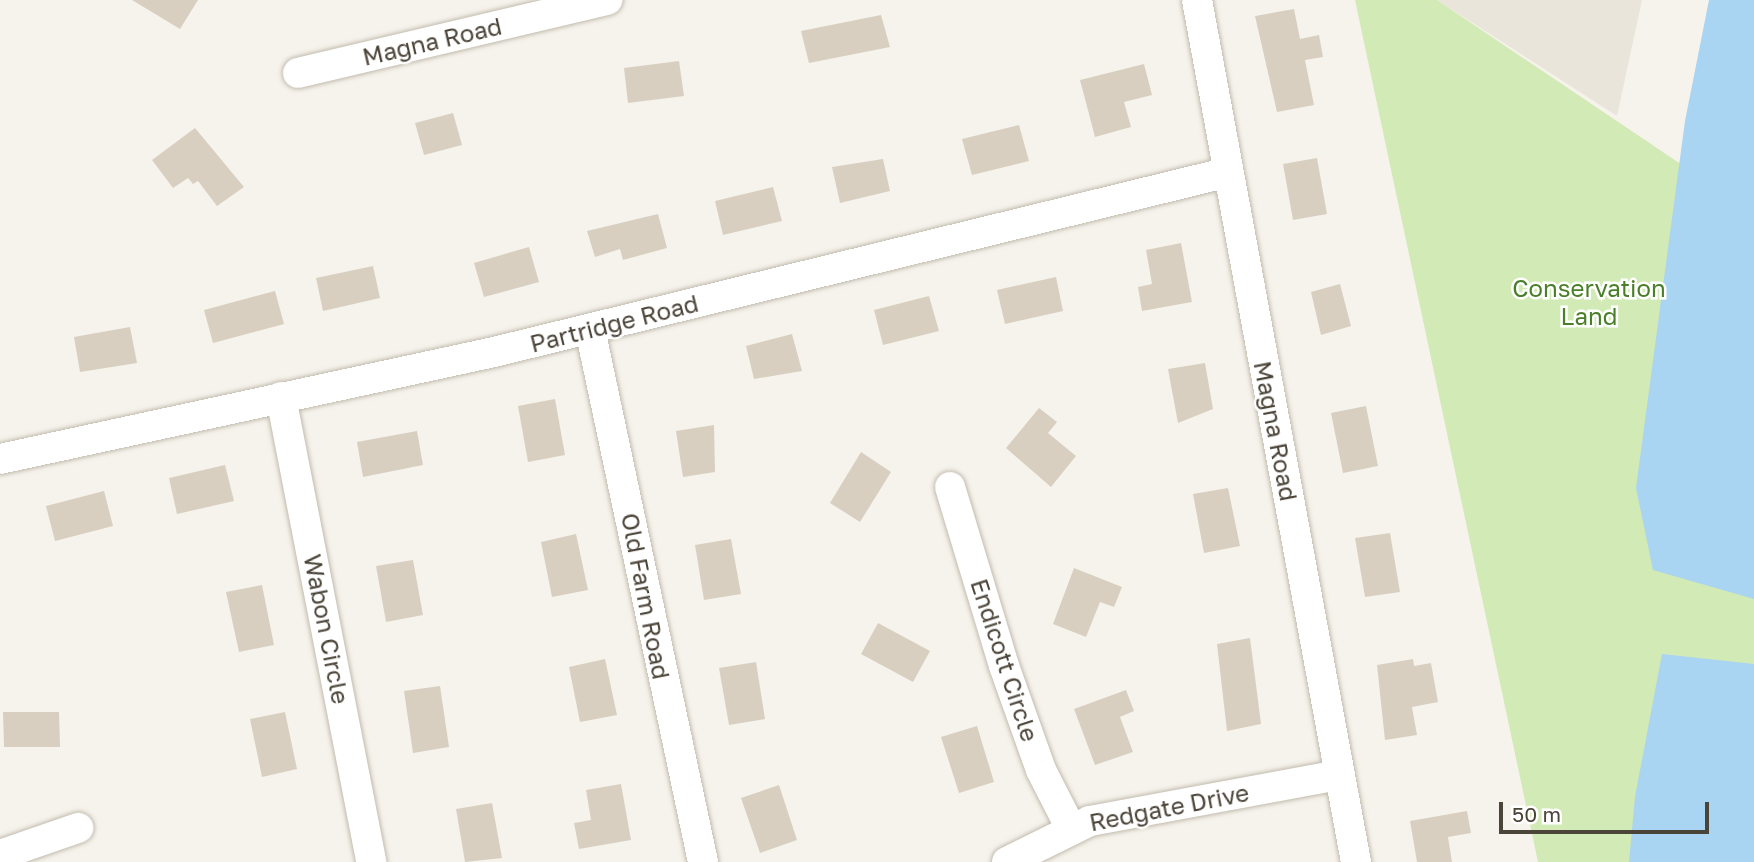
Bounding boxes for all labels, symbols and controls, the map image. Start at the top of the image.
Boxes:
street label: Magna Road [360,11,504,71]
park label: Conservation Land [1512,274,1666,330]
street label: Partridge Road [527,288,701,358]
street label: Magna Road [1248,359,1304,503]
street label: Old Farm Road [616,510,676,682]
street label: Wabon Circle [298,552,356,706]
street label: Endicott Circle [965,575,1045,745]
street label: Redgate Drive [1087,777,1251,837]
scale bar [1502,788,1712,832]
text: 50 m [1512,801,1561,827]

